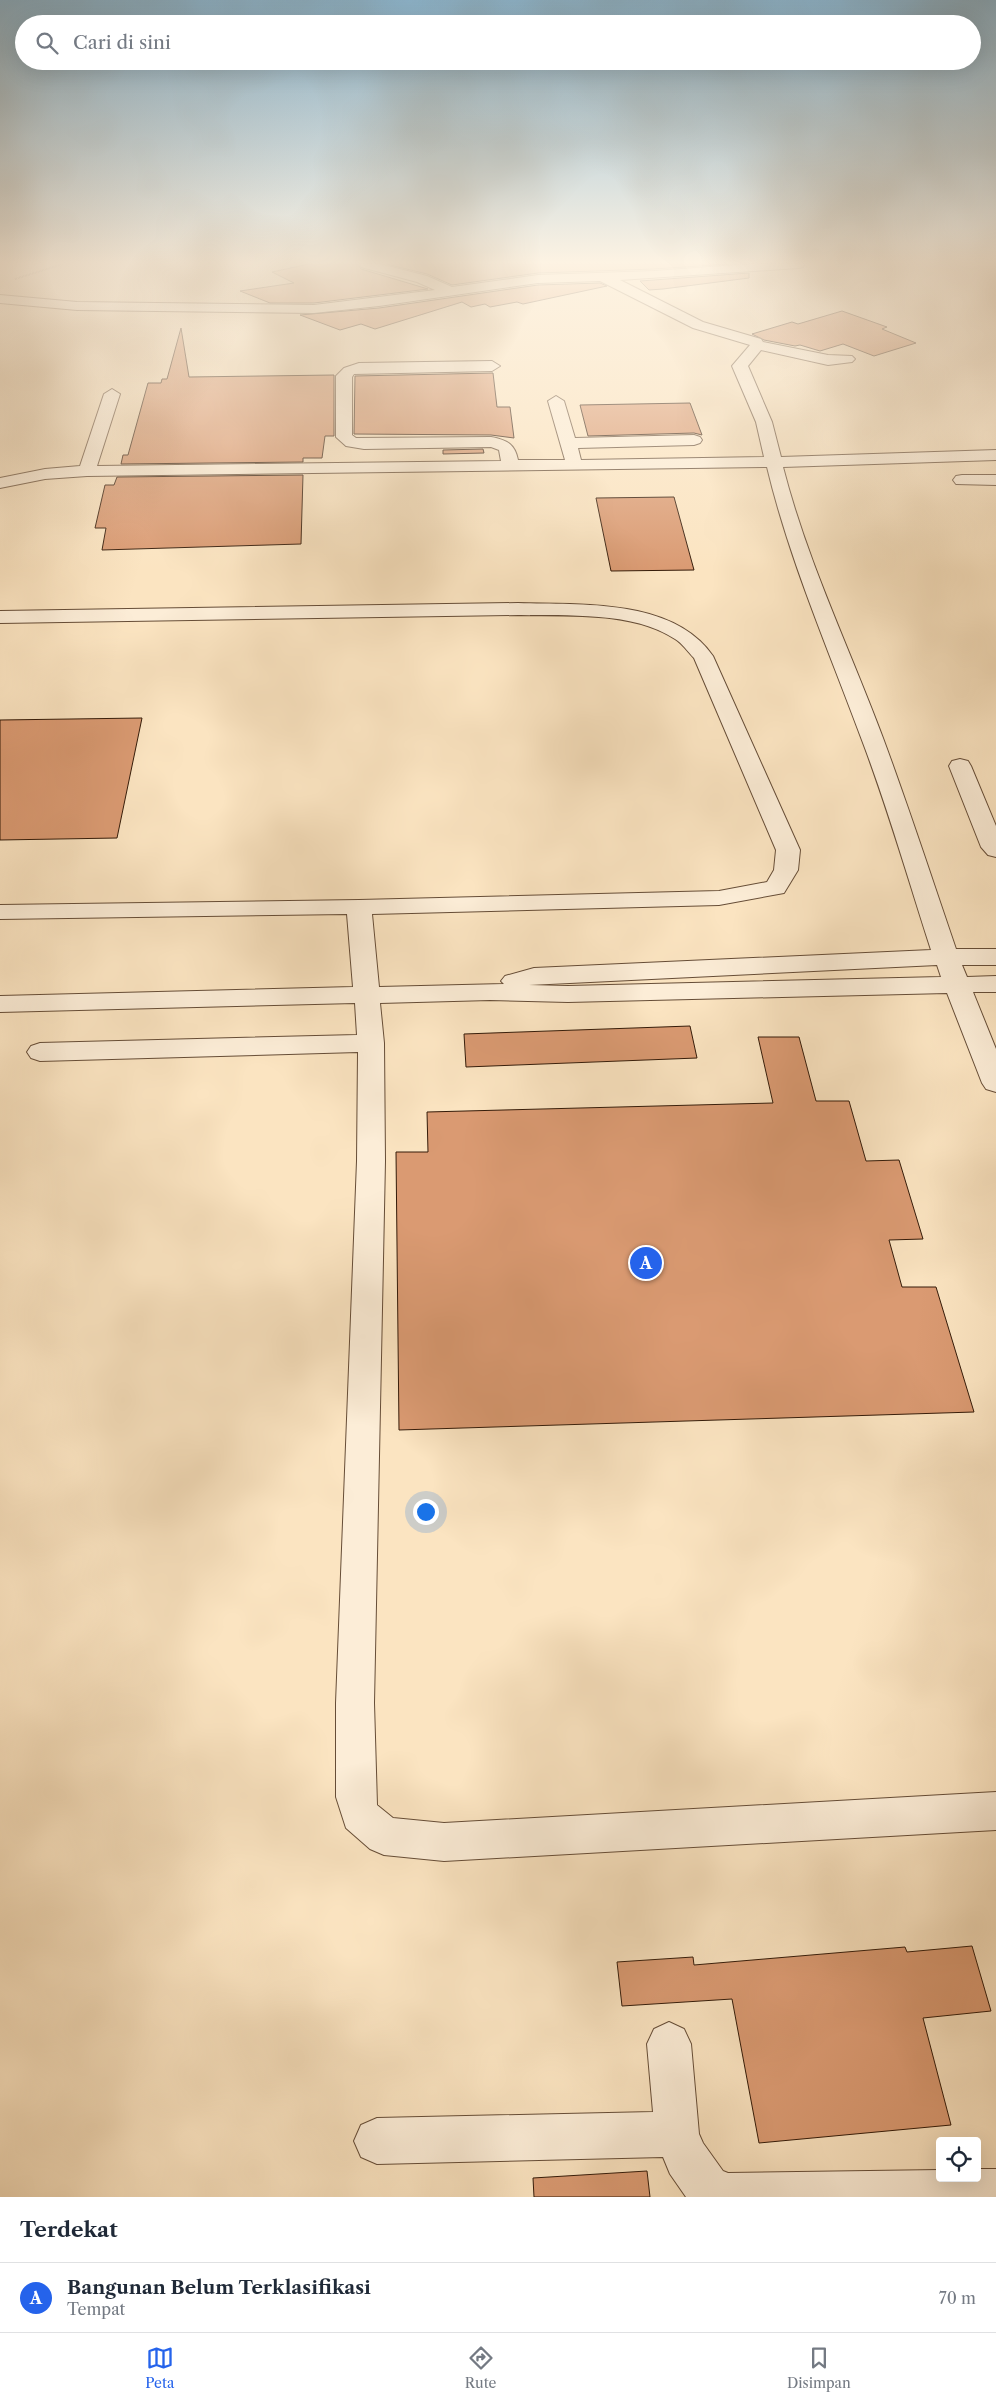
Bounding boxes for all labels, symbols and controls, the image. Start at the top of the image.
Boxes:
search box [15,15,981,70]
icon: search [33,29,61,57]
text: Cari di sini [73,31,171,54]
pin: A [630,1244,662,1282]
your location [413,1499,439,1525]
map controls [936,2137,981,2182]
button: locate [936,2137,981,2182]
text: Terdekat [20,2217,118,2242]
text: Bangunan Belum Terklasifikasi [67,2276,371,2299]
text: A [30,2288,42,2308]
text: 70 m [939,2288,976,2308]
text: Tempat [67,2299,125,2319]
tab: Peta [145,2344,174,2392]
tab: Rute [465,2344,496,2392]
tab: Disimpan [787,2344,851,2392]

